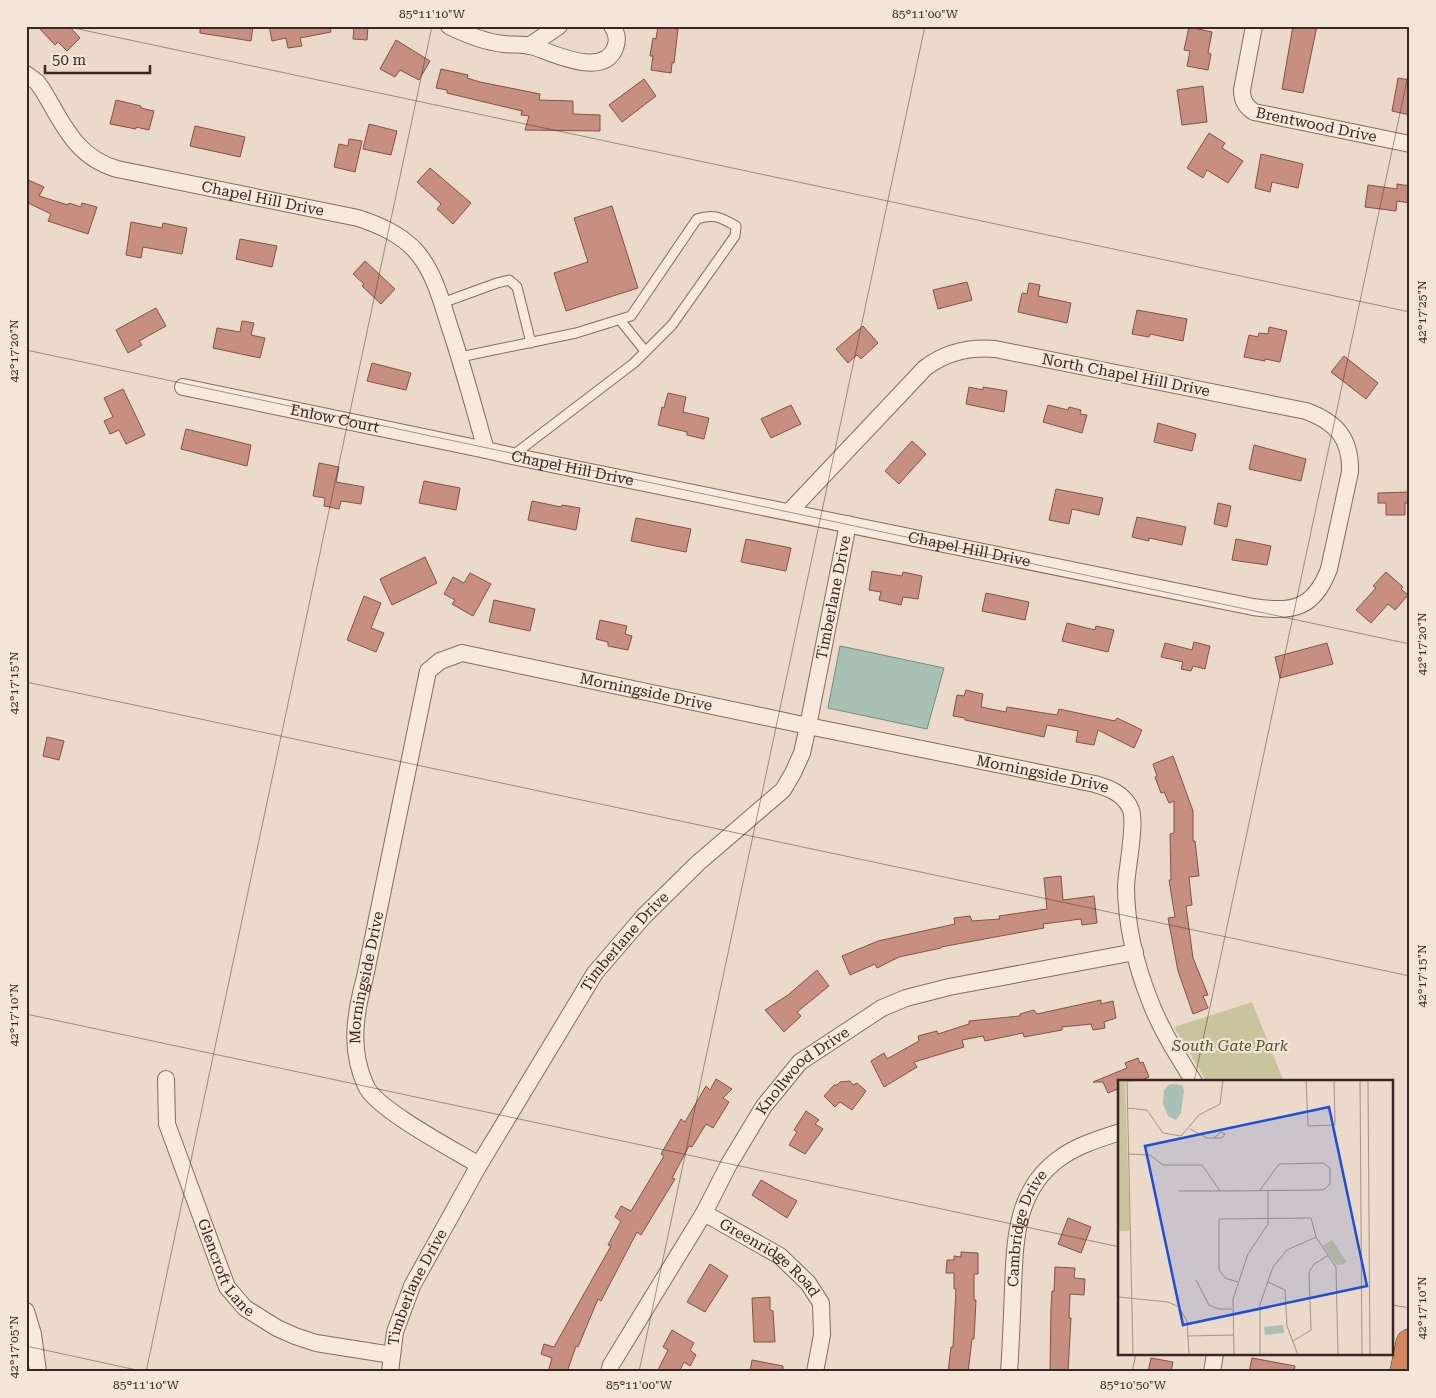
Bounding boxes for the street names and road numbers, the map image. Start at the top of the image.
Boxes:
street label: Brentwood Drive [1254,104,1378,146]
street label: Chapel Hill Drive [200,177,326,220]
street label: North Chapel Hill Drive [1040,350,1212,400]
street label: Enlow Court [289,401,381,437]
street label: Chapel Hill Drive [510,447,635,490]
street label: Chapel Hill Drive [907,528,1032,570]
street label: Timberlane Drive [812,534,854,661]
street label: Morningside Drive [578,669,714,715]
street label: Morningside Drive [975,751,1112,797]
street label: Timberlane Drive [577,888,672,995]
street label: Morningside Drive [346,910,387,1044]
street label: Knollwood Drive [752,1023,853,1118]
street label: Cambridge Drive [1004,1166,1051,1287]
street label: Greenridge Road [716,1215,824,1300]
street label: Glencroft Lane [194,1216,257,1320]
street label: Timberlane Drive [384,1226,451,1346]

